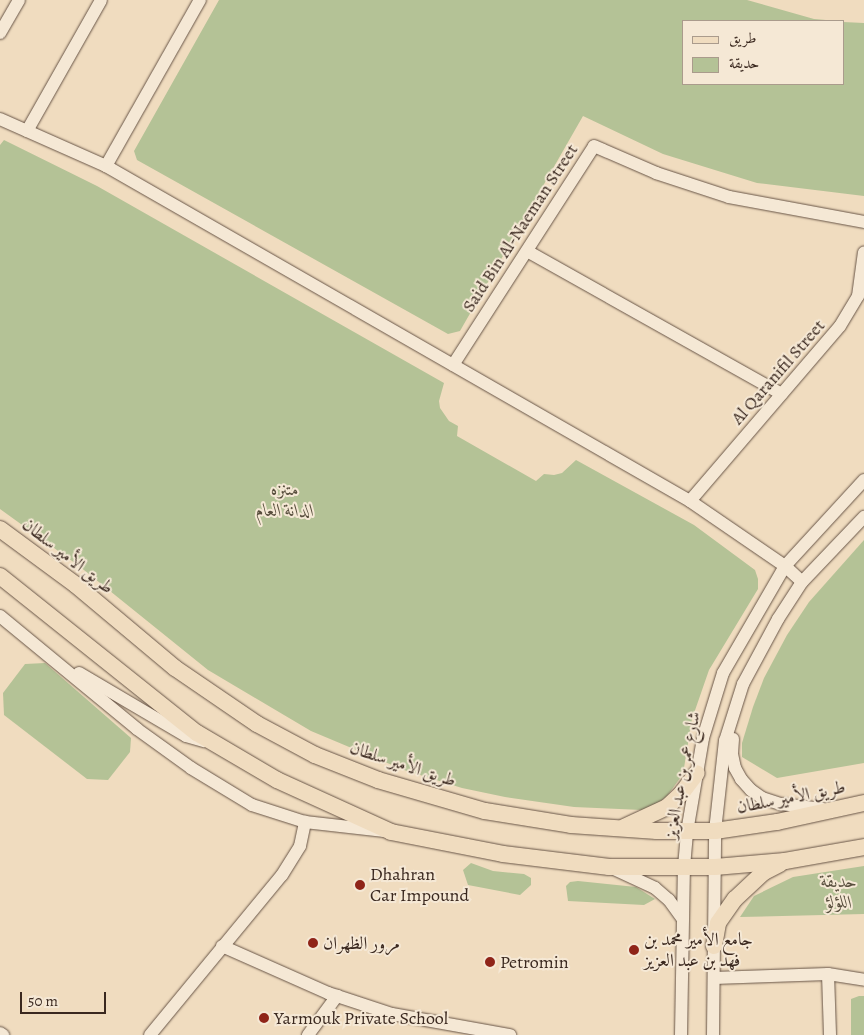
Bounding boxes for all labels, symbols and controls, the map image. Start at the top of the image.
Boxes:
legend [682,20,844,85]
text: طريق [729,28,756,48]
text: حديقة [729,53,759,73]
street label: Said Bin Al-Naeman Street [458,140,582,316]
street label: Al Qaranifil Street [727,315,829,429]
park label: متنزه الدانة العام [256,479,314,522]
street label: طريق الأمير سلطان [18,513,118,599]
street label: شارع عمر بن عبد العزيز [659,710,705,840]
street label: طريق الأمير سلطان [347,737,459,791]
street label: طريق الأمير سلطان [735,776,847,818]
place label: Dhahran Car Impound [370,864,469,906]
park label: حديقة اللؤلؤ [821,871,857,914]
marker: Dhahran Car Impound [354,879,366,891]
place label: جامع الأمير محمد بن فهد بن عبد العزيز [644,929,753,972]
place label: مرور الظهران [323,932,400,954]
marker: مرور الظهران [307,937,319,949]
marker: جامع الأمير محمد بن فهد بن عبد العزيز [628,944,640,956]
place label: Petromin [500,951,569,973]
marker: Petromin [484,956,496,968]
scale bar [22,982,109,1014]
text: 50 m [28,991,58,1011]
place label: Yarmouk Private School [274,1007,448,1029]
marker: Yarmouk Private School [258,1012,270,1024]

